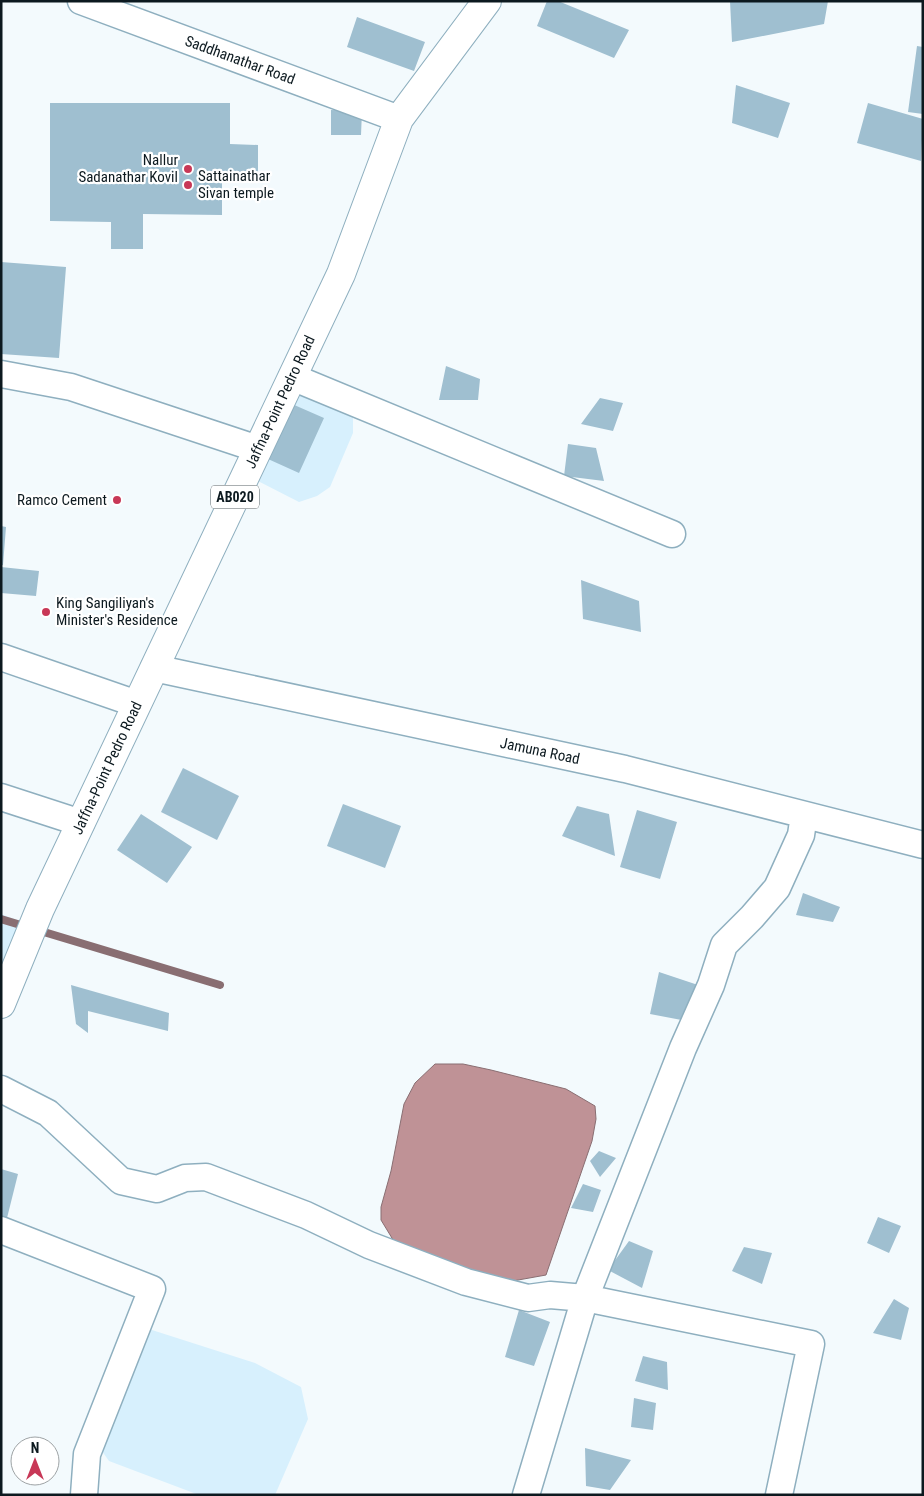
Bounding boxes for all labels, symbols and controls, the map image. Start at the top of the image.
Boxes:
street label: Saddhanathar Road [183,32,297,88]
place label: Nallur Sadanathar Kovil [78,151,178,186]
marker: Nallur Sadanathar Kovil [182,163,194,175]
place label: Sattainathar Sivan temple [198,167,274,202]
marker: Sattainathar Sivan temple [182,179,194,191]
street label: Jaffna-Point Pedro Road [241,333,319,471]
road number: AB020 [211,486,259,508]
place label: Ramco Cement [17,491,107,509]
marker: Ramco Cement [111,494,123,506]
place label: King Sangiliyan's Minister's Residence [56,594,178,629]
marker: King Sangiliyan's Minister's Residence [40,606,52,618]
street label: Jaffna-Point Pedro Road [68,699,146,837]
street label: Jamuna Road [499,734,581,768]
north arrow [10,1436,60,1486]
text: N [31,1440,39,1456]

